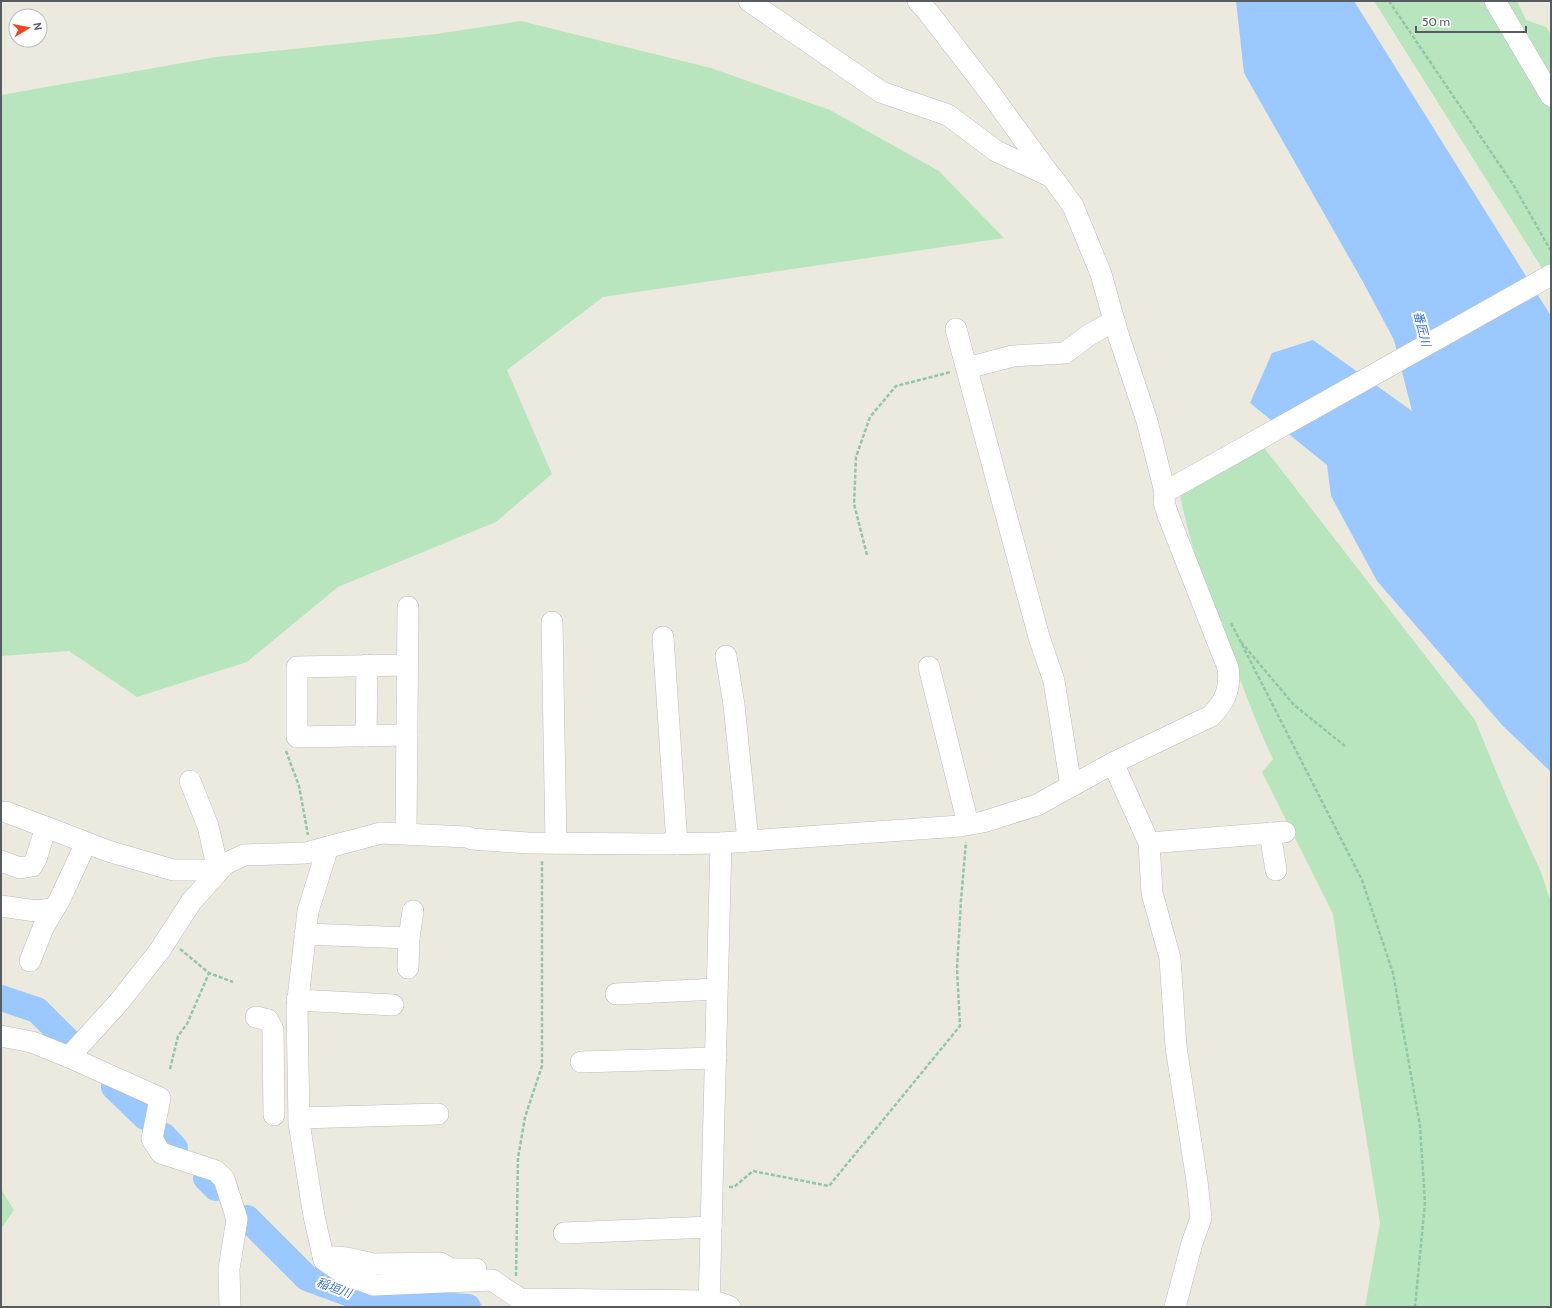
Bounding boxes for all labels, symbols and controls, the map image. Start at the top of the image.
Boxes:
north arrow [8,8,48,48]
scale bar [1416,8,1526,34]
text: 50 m [1422,14,1450,29]
text: N [30,21,45,31]
water label: 番匠川 [1411,310,1435,350]
water label: 稲垣川 [315,1274,356,1301]

